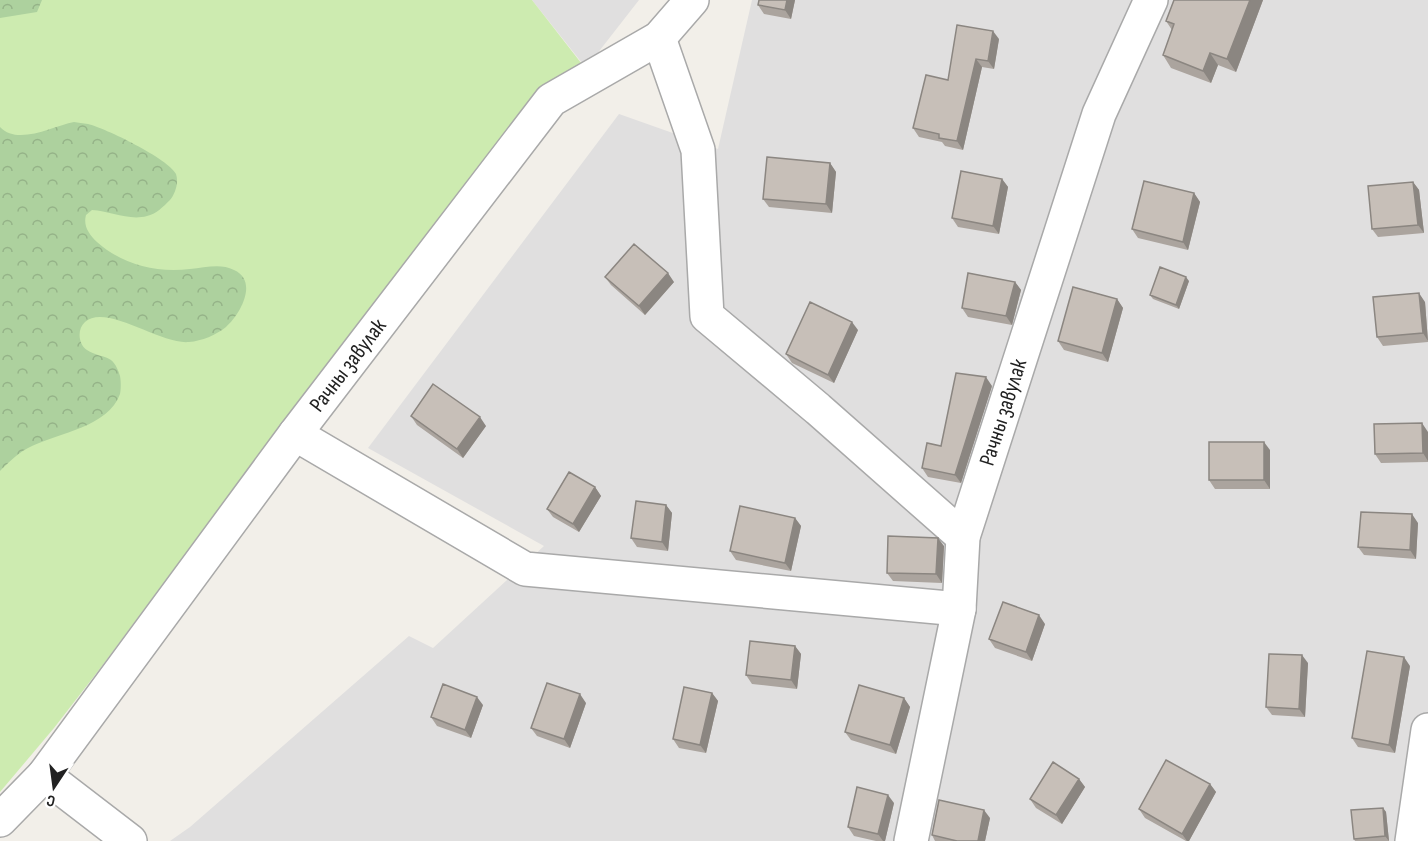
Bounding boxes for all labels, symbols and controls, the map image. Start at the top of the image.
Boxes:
street label: Рачны завулак [303,313,392,417]
street label: Рачны завулак [973,355,1033,469]
north arrow [24,757,84,817]
text: С [45,790,57,810]

